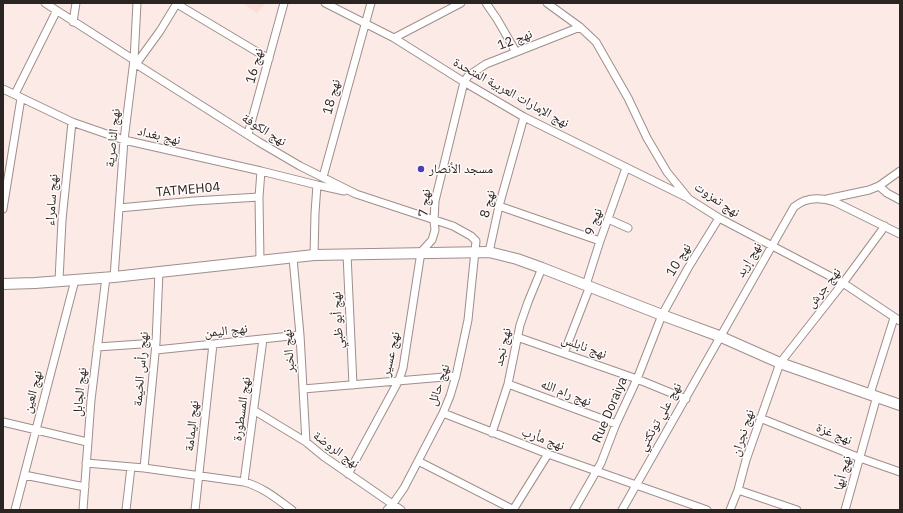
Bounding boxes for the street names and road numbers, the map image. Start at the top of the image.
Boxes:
street label: نهج 12 [495,26,535,54]
street label: نهج 16 [243,47,267,85]
street label: نهج الإمارات العربية المتحدة [450,55,572,131]
street label: نهج 18 [320,78,344,116]
street label: نهج الناصرية [102,108,124,168]
street label: نهج الكوفة [239,110,289,150]
street label: نهج بغداد [136,123,182,149]
street label: نهج سامراء [42,173,62,227]
street label: TATMEH04 [155,179,221,201]
street label: نهج تمزوت [691,179,743,221]
street label: نهج 7 [416,188,434,218]
street label: نهج 8 [477,189,499,219]
street label: نهج 9 [582,206,606,238]
street label: نهج إربد [733,240,765,280]
street label: نهج 10 [663,241,695,279]
street label: نهج جرش [803,265,845,311]
street label: نهج أبو ظبي [329,291,347,349]
street label: نهج اليمن [203,321,249,341]
street label: نهج نجد [491,326,515,368]
street label: نهج الخبر [280,329,298,373]
street label: نهج عسير [378,330,404,378]
street label: نهج رأس الخيمة [130,331,152,407]
street label: نهج نابلس [559,332,609,362]
street label: نهج حائل [425,362,453,408]
street label: نهج الجابل [70,367,90,417]
street label: نهج العين [20,369,46,415]
street label: Rue Doraiya [589,375,631,445]
street label: نهج المسطورة [230,376,254,442]
street label: نهج رام الله [539,376,593,410]
street label: نهج علي تونكتي [635,380,685,454]
street label: نهج اليمامة [182,400,202,452]
street label: نهج نجران [728,408,758,458]
street label: نهج غزة [814,420,854,448]
street label: نهج مأرب [519,424,567,454]
street label: نهج الروضة [310,428,362,472]
street label: نهج أبها [831,454,855,492]

